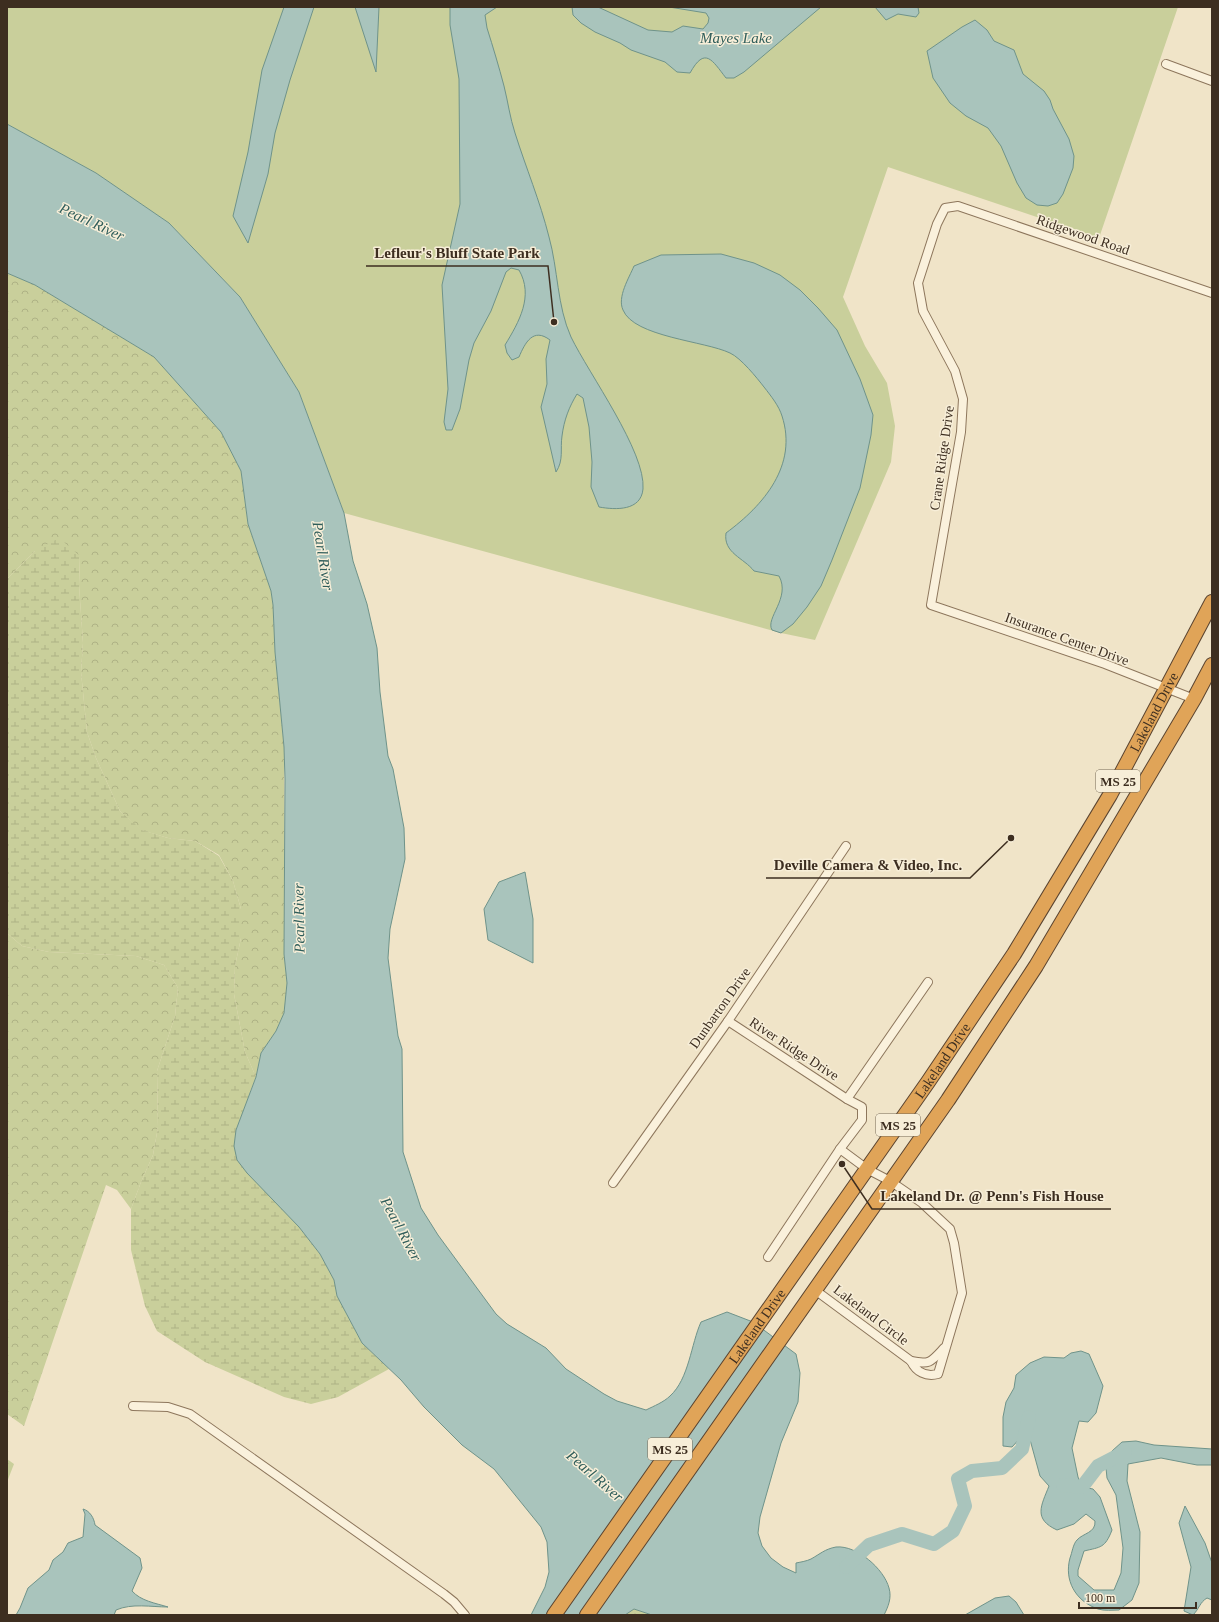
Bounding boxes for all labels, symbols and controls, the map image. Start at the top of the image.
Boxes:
water label: Mayes Lake [699,30,772,46]
water label: Pearl River [56,200,127,244]
street label: Ridgewood Road [1034,212,1132,258]
callout: Lefleur's Bluff State Park [366,239,548,266]
text: Lefleur's Bluff State Park [374,245,540,261]
street label: Crane Ridge Drive [927,405,957,511]
water label: Pearl River [310,519,336,592]
street label: Insurance Center Drive [1003,610,1131,668]
street label: Lakeland Drive [1127,670,1181,754]
road number: MS 25 [1096,770,1140,792]
callout: Deville Camera & Video, Inc. [766,851,970,878]
text: Deville Camera & Video, Inc. [774,857,962,873]
water label: Pearl River [290,883,308,954]
street label: Dunbarton Drive [687,965,753,1051]
street label: River Ridge Drive [747,1015,841,1083]
street label: Lakeland Drive [912,1020,973,1101]
road number: MS 25 [876,1114,920,1136]
callout: Lakeland Dr. @ Penn's Fish House [872,1182,1111,1209]
text: Lakeland Dr. @ Penn's Fish House [880,1188,1104,1204]
water label: Pearl River [377,1194,424,1264]
street label: Lakeland Circle [831,1282,911,1348]
street label: Lakeland Drive [725,1286,788,1366]
road number: MS 25 [648,1438,692,1460]
water label: Pearl River [563,1446,627,1505]
scale bar [1079,1584,1196,1610]
text: 100 m [1085,1591,1116,1605]

